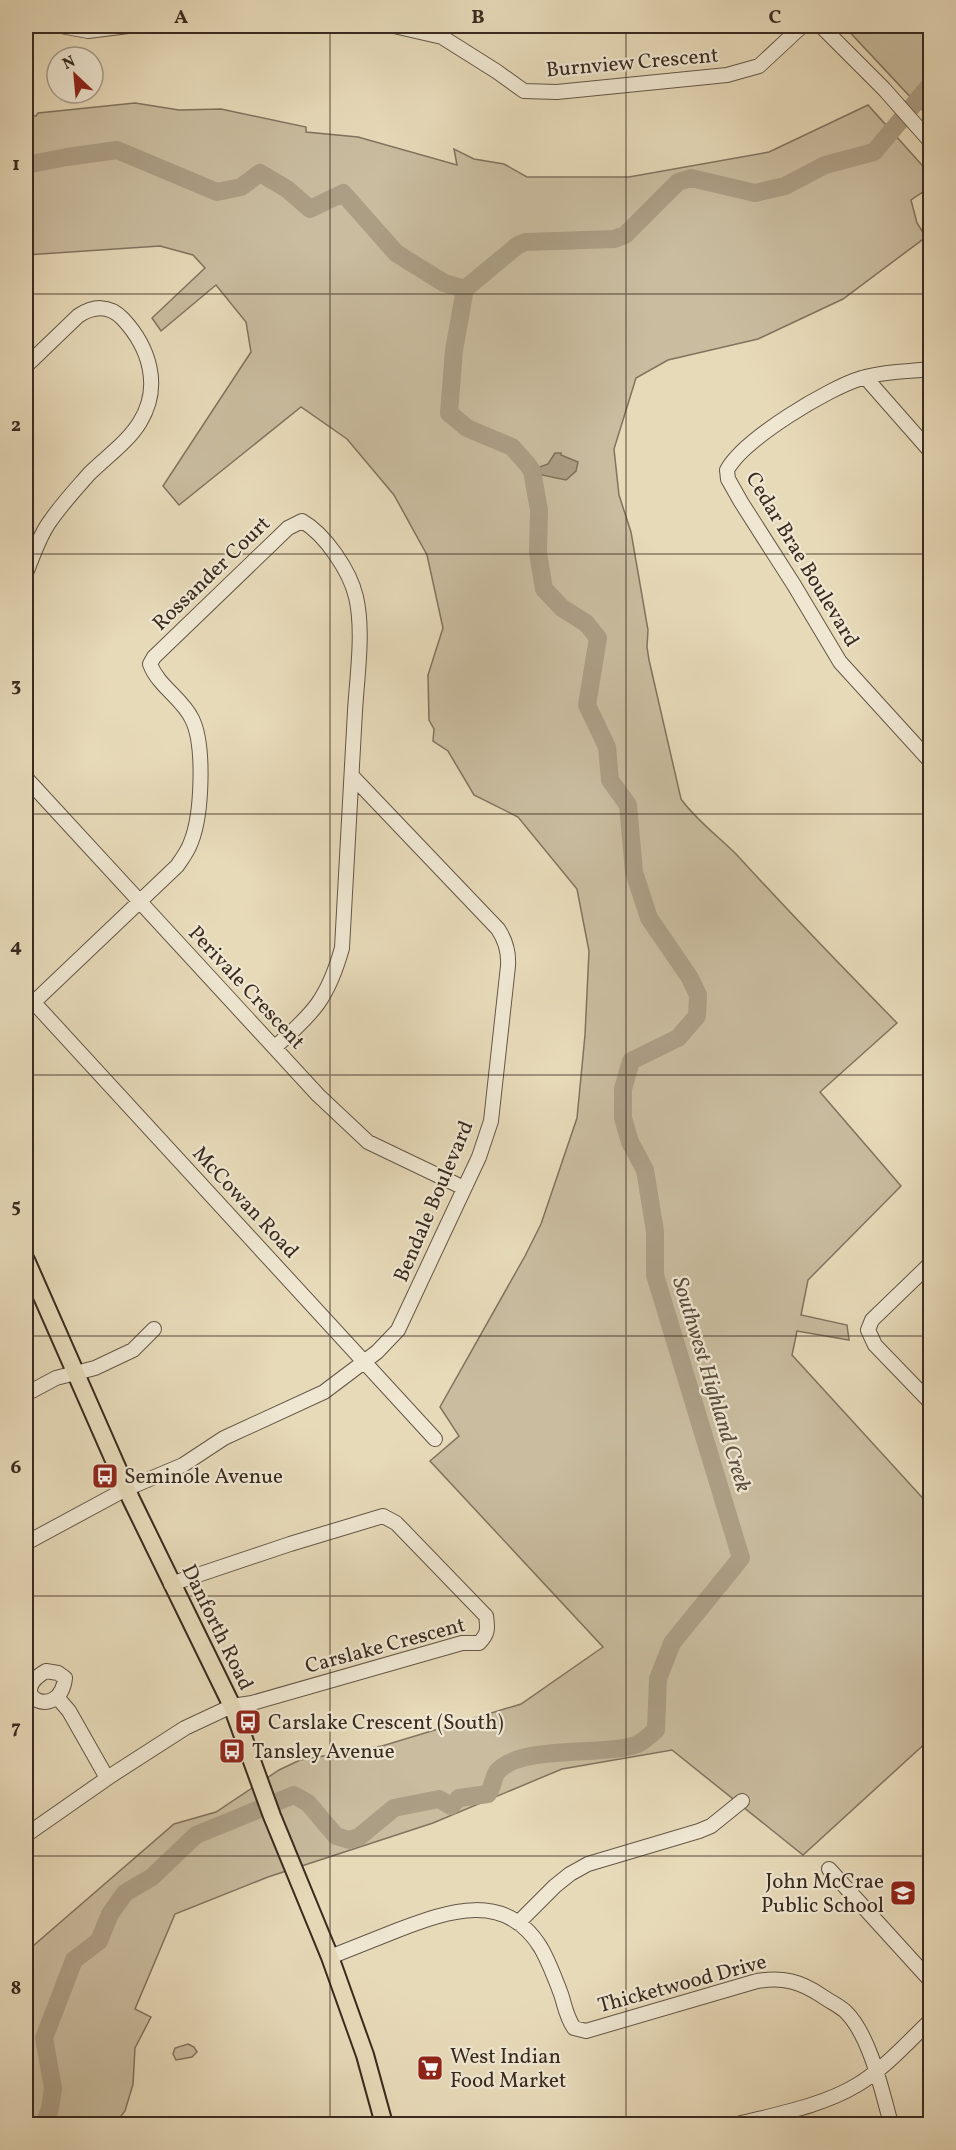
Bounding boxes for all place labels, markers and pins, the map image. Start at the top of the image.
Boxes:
bus stop icon: Seminole Avenue [90,1461,120,1491]
place label: Seminole Avenue [124,1463,283,1492]
bus stop icon: Carslake Crescent (South) [233,1707,263,1737]
place label: Carslake Crescent (South) [268,1709,504,1738]
bus stop icon: Tansley Avenue [217,1736,247,1766]
place label: Tansley Avenue [252,1738,395,1767]
place label: John McCrae Public School [761,1868,884,1921]
school or university icon: John McCrae Public School [888,1878,918,1908]
place label: West Indian Food Market [450,2043,566,2096]
supermarket icon: West Indian Food Market [415,2053,445,2083]

